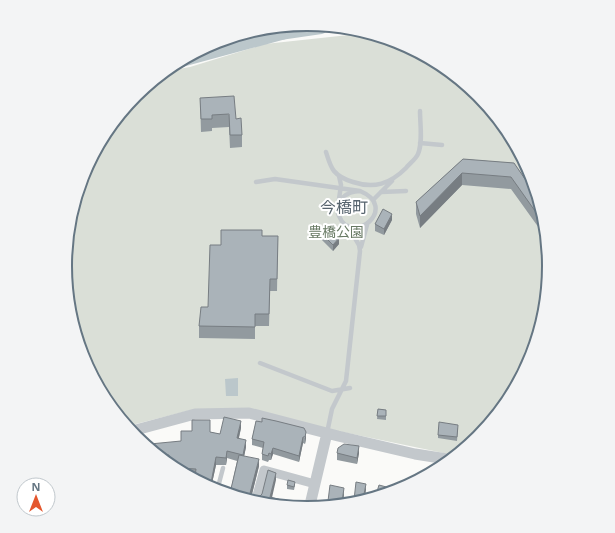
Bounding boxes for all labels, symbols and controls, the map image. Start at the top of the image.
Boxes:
district label: 今橋町 [320,196,368,218]
park label: 豊橋公園 [308,222,364,241]
north arrow [16,477,56,517]
text: N [32,479,40,494]

